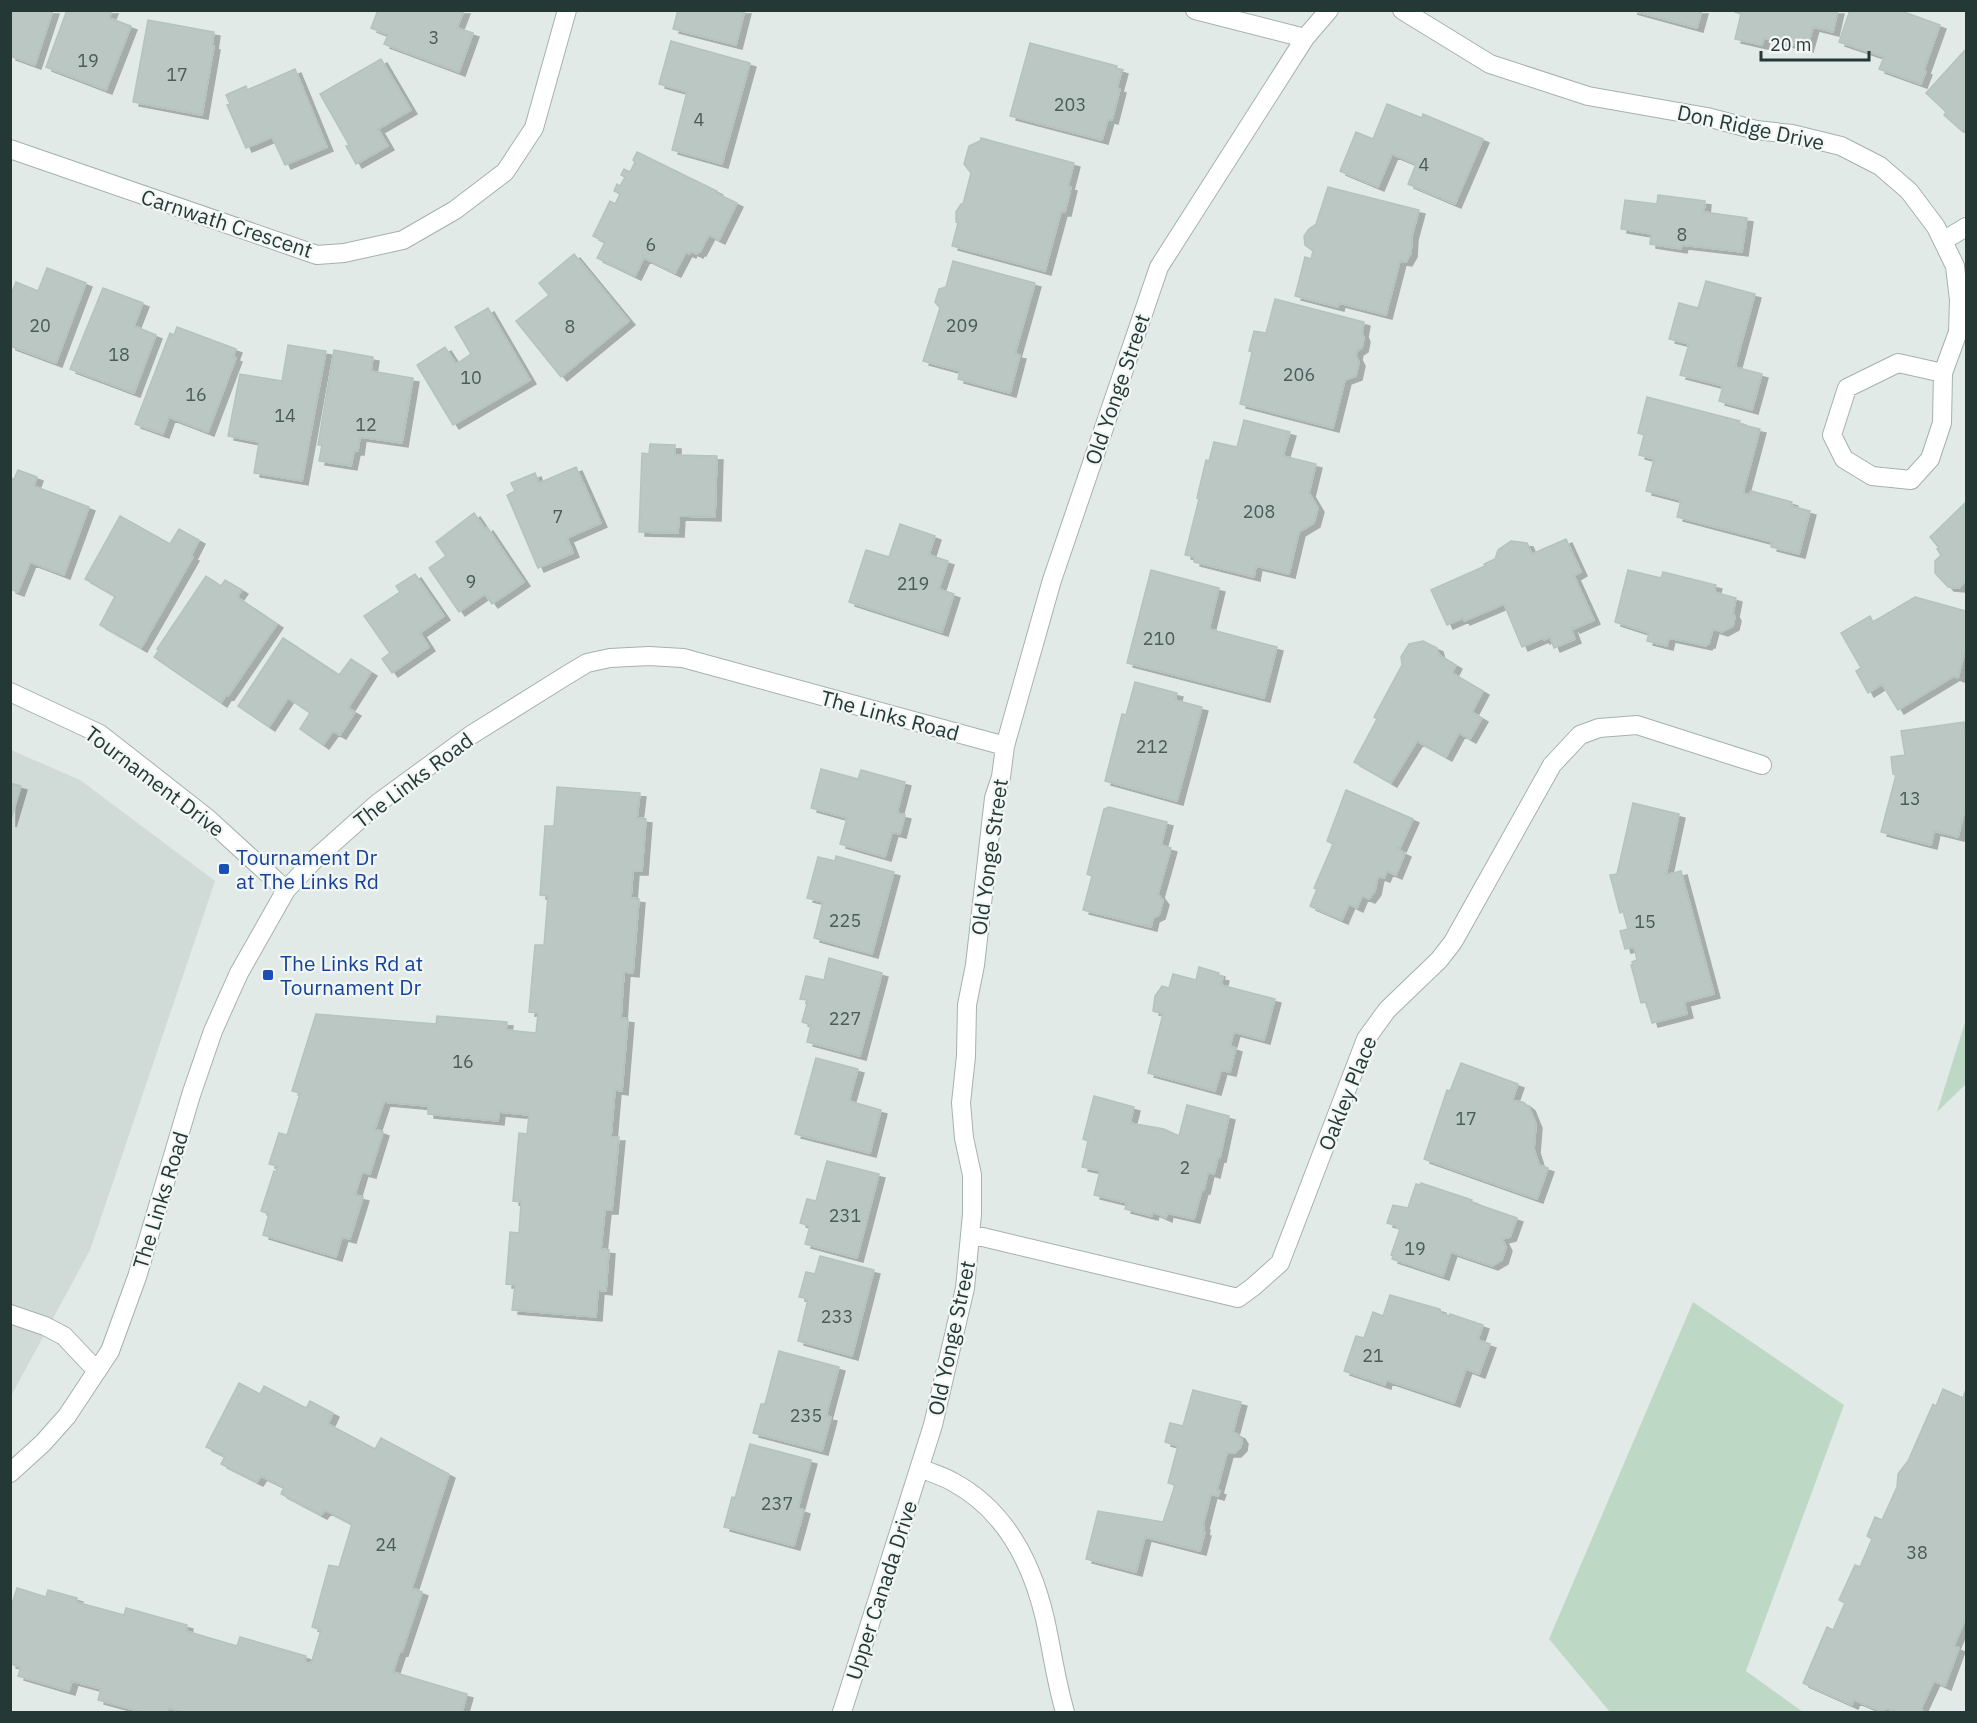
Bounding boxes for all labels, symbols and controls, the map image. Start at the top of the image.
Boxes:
scale bar [1761,24,1869,62]
house number: 3 [429,26,439,49]
text: 20 m [1770,33,1812,56]
house number: 19 [77,49,99,72]
house number: 17 [166,63,188,86]
house number: 203 [1054,93,1086,116]
street label: Don Ridge Drive [1675,98,1827,156]
house number: 4 [694,108,705,131]
house number: 4 [1419,153,1430,176]
street label: Carnwath Crescent [138,182,316,264]
house number: 8 [1677,223,1687,246]
house number: 6 [646,233,656,256]
street label: Old Yonge Street [1078,310,1156,468]
house number: 20 [29,314,51,337]
house number: 209 [946,314,978,337]
house number: 8 [565,315,575,338]
house number: 18 [108,343,130,366]
house number: 206 [1283,363,1315,386]
house number: 10 [460,366,482,389]
house number: 16 [185,383,207,406]
house number: 14 [274,404,296,427]
house number: 12 [355,413,377,436]
house number: 208 [1243,500,1275,523]
house number: 7 [553,505,563,528]
house number: 9 [466,570,476,593]
house number: 219 [897,572,929,595]
house number: 210 [1143,627,1175,650]
street label: The Links Road [818,683,962,747]
street label: Tournament Drive [79,719,231,843]
street label: The Links Road [348,726,478,834]
house number: 212 [1136,735,1168,758]
street label: Old Yonge Street [964,777,1014,937]
house number: 13 [1899,787,1921,810]
place label: Tournament Dr at The Links Rd [236,843,379,895]
marker: Tournament Dr at The Links Rd [217,862,231,876]
house number: 225 [829,909,861,932]
house number: 15 [1634,910,1656,933]
place label: The Links Rd at Tournament Dr [280,949,423,1001]
marker: The Links Rd at Tournament Dr [261,968,275,982]
house number: 227 [829,1007,861,1030]
street label: Oakley Place [1311,1032,1383,1154]
house number: 16 [452,1050,474,1073]
house number: 17 [1455,1107,1477,1130]
street label: The Links Road [126,1128,194,1272]
house number: 2 [1180,1156,1190,1179]
house number: 231 [829,1204,861,1227]
house number: 19 [1404,1237,1426,1260]
street label: Old Yonge Street [921,1258,981,1418]
house number: 233 [821,1305,853,1328]
house number: 21 [1362,1344,1384,1367]
house number: 235 [790,1404,822,1427]
house number: 237 [761,1492,793,1515]
street label: Upper Canada Drive [839,1497,923,1683]
house number: 24 [375,1533,397,1556]
house number: 38 [1906,1541,1928,1564]

